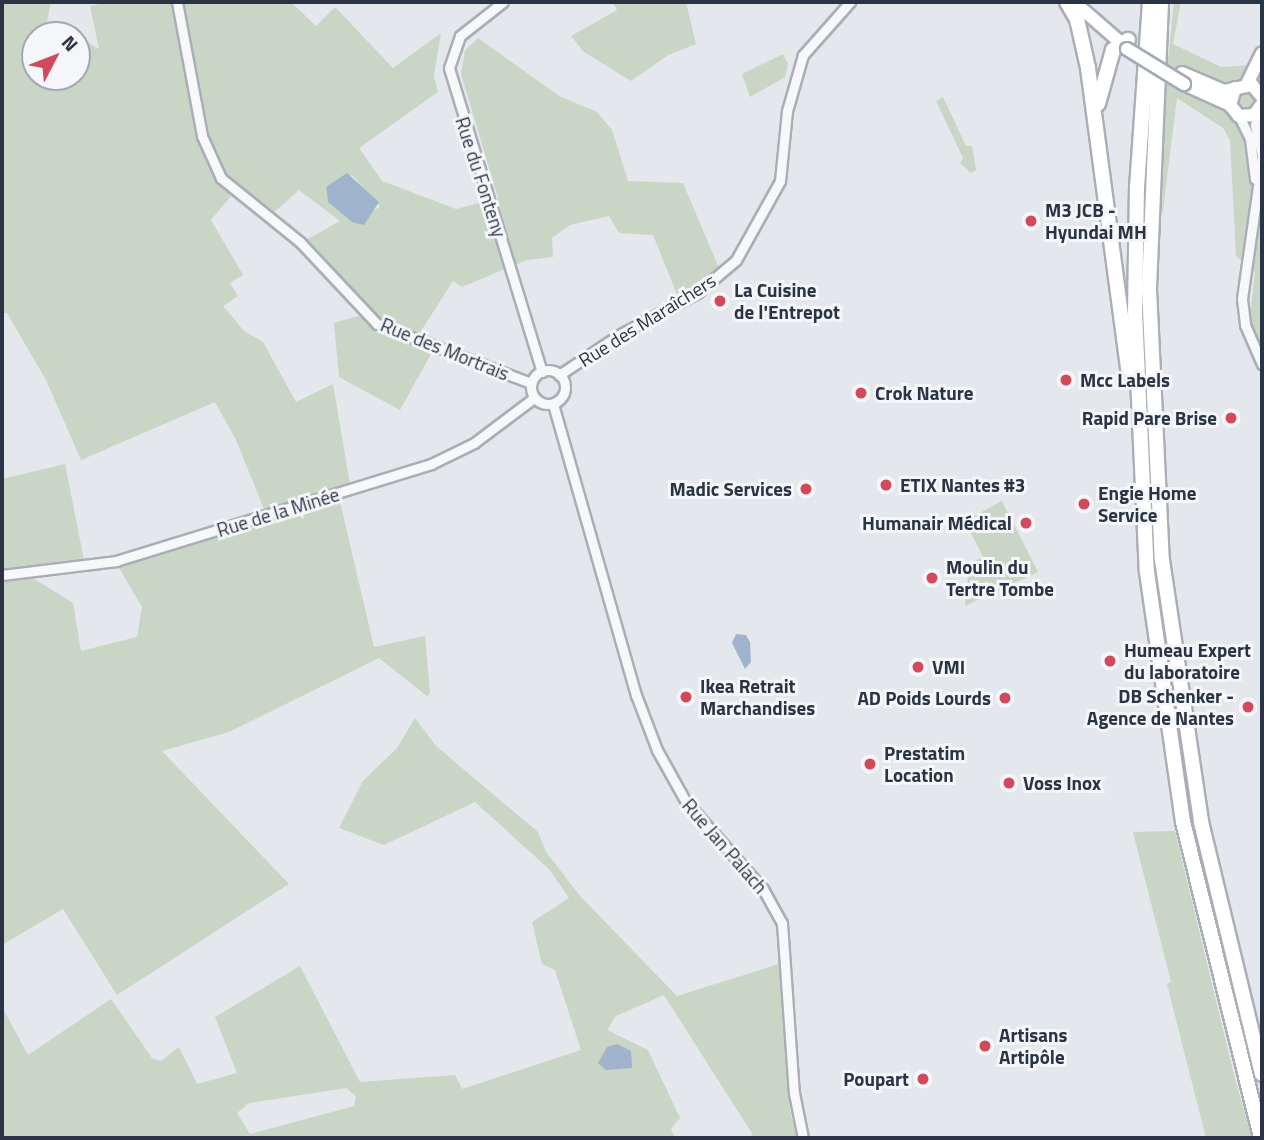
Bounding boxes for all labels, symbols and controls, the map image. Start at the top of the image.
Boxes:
north arrow [21,21,91,91]
text: N [55,28,86,58]
street label: Rue du Fonteny [451,114,511,240]
place label: M3 JCB - Hyundai MH [1045,199,1147,243]
marker: M3 JCB - Hyundai MH [1023,213,1039,229]
street label: Rue des Maraîchers [574,269,720,371]
place label: La Cuisine de l'Entrepot [734,279,840,323]
marker: La Cuisine de l'Entrepot [712,293,728,309]
street label: Rue des Mortrais [377,313,513,385]
place label: Mcc Labels [1080,369,1170,391]
marker: Mcc Labels [1058,372,1074,388]
place label: Crok Nature [875,382,974,404]
marker: Crok Nature [853,385,869,401]
place label: Rapid Pare Brise [1082,407,1217,429]
marker: Rapid Pare Brise [1223,410,1239,426]
place label: ETIX Nantes #3 [900,474,1025,496]
marker: ETIX Nantes #3 [878,477,894,493]
place label: Madic Services [669,478,792,500]
marker: Madic Services [798,481,814,497]
place label: Engie Home Service [1098,482,1196,526]
street label: Rue de la Minée [214,483,342,541]
marker: Engie Home Service [1076,496,1092,512]
place label: Humanair Médical [862,512,1012,534]
marker: Humanair Médical [1018,515,1034,531]
place label: Moulin du Tertre Tombe [946,556,1054,600]
marker: Moulin du Tertre Tombe [924,570,940,586]
place label: Humeau Expert du laboratoire [1124,639,1251,683]
marker: Humeau Expert du laboratoire [1102,653,1118,669]
place label: VMI [932,656,965,678]
marker: VMI [910,659,926,675]
place label: Ikea Retrait Marchandises [700,675,815,719]
place label: DB Schenker - Agence de Nantes [1087,685,1234,729]
place label: AD Poids Lourds [857,687,991,709]
marker: Ikea Retrait Marchandises [678,689,694,705]
marker: AD Poids Lourds [997,690,1013,706]
marker: DB Schenker - Agence de Nantes [1240,699,1256,715]
place label: Prestatim Location [884,742,965,786]
marker: Prestatim Location [862,756,878,772]
place label: Voss Inox [1023,772,1101,794]
marker: Voss Inox [1001,775,1017,791]
street label: Rue Jan Palach [678,794,772,898]
place label: Artisans Artipôle [999,1024,1067,1068]
marker: Artisans Artipôle [977,1038,993,1054]
place label: Poupart [843,1068,909,1090]
marker: Poupart [915,1071,931,1087]

